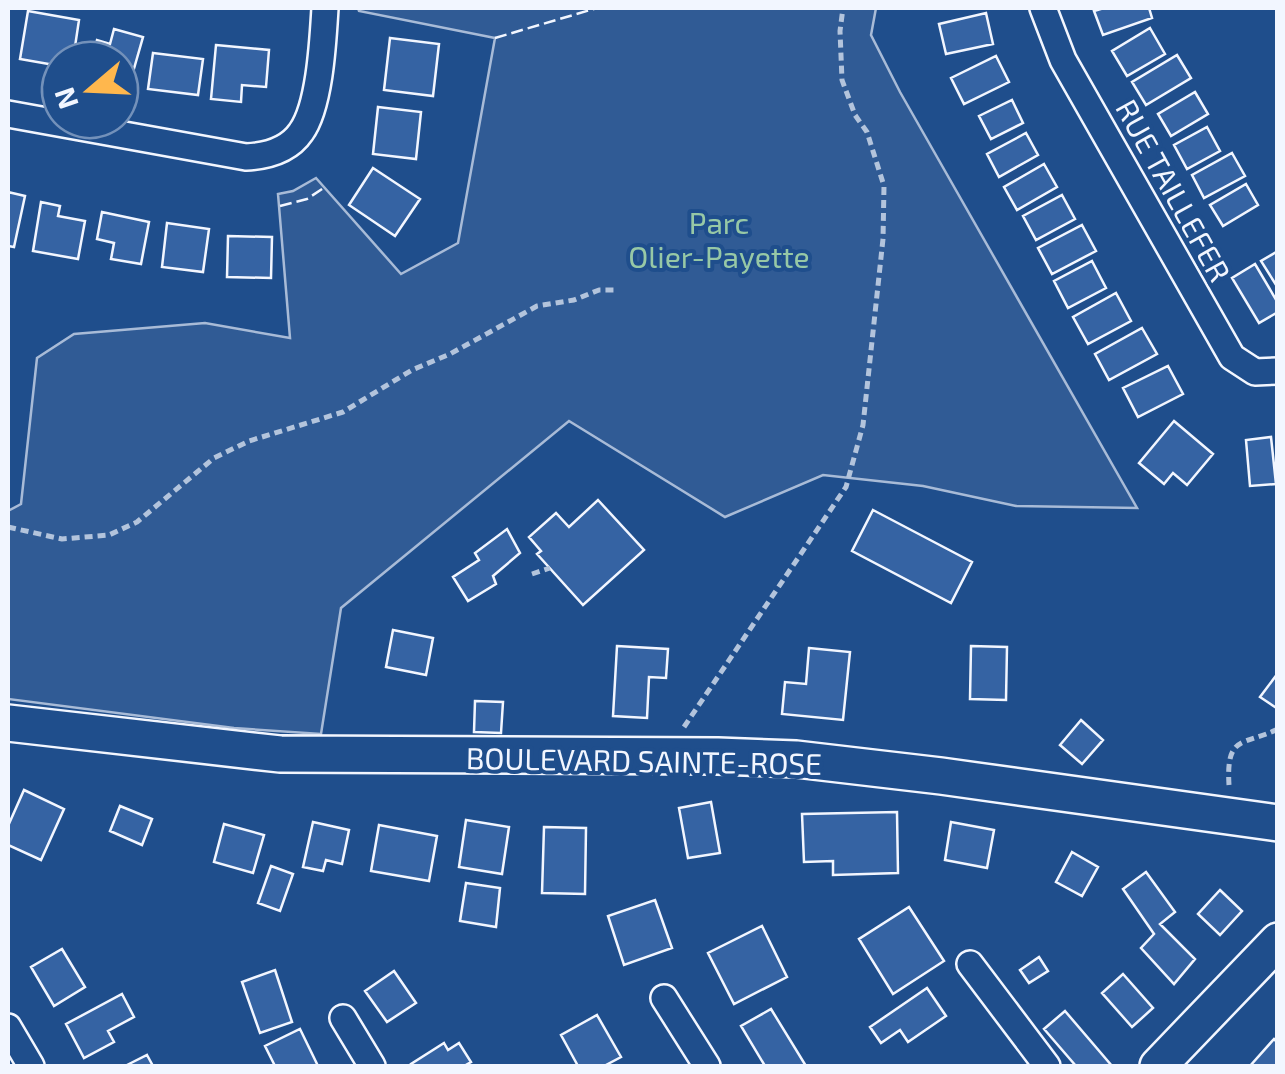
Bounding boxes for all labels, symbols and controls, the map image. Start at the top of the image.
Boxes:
north arrow [40,40,140,140]
text: N [46,83,85,114]
street label: RUE TAILLEFER [1109,93,1239,287]
park label: Parc Olier-Payette [628,204,810,274]
street label: BOULEVARD SAINTE-ROSE [466,739,822,781]

